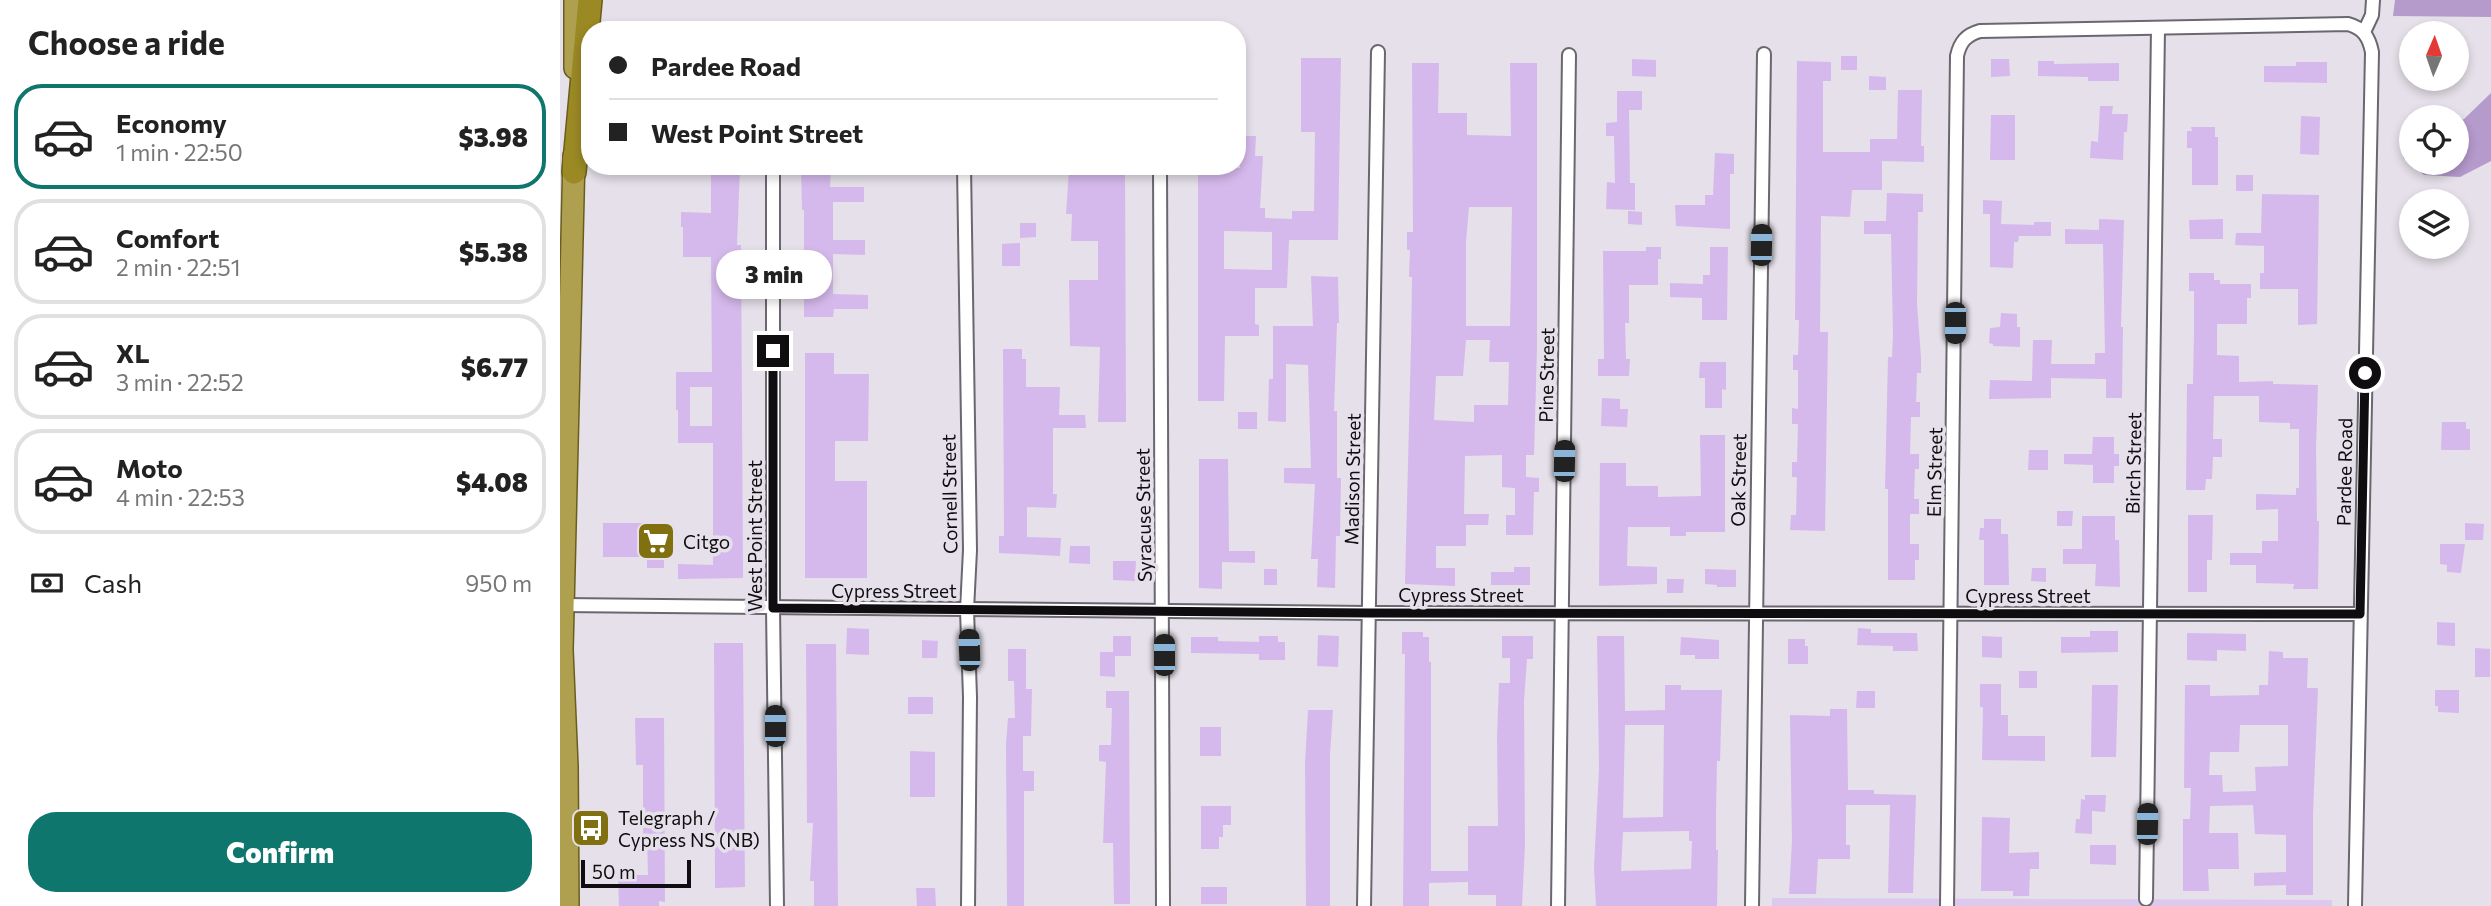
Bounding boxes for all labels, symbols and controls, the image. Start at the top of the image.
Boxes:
north arrow [2399,21,2469,91]
map controls [2399,21,2469,259]
text: Choose a ride [28,22,225,62]
text: Pardee Road [651,50,801,81]
icon: car [32,105,95,168]
button: locate [2399,105,2469,175]
text: Economy [116,107,227,138]
text: West Point Street [651,117,863,148]
text: $3.98 [458,121,528,152]
text: 1 min · 22:50 [116,138,243,166]
button: layers [2399,189,2469,259]
icon: car [32,220,95,283]
text: Comfort [116,222,219,253]
car [1751,224,1772,266]
text: $5.38 [459,236,528,267]
callout: 3 min [715,250,831,298]
text: 2 min · 22:51 [116,253,241,281]
text: 3 min [745,260,803,288]
car [1945,302,1966,344]
street label: Pine Street [1534,327,1558,423]
icon: car [32,335,95,398]
route end [757,335,789,367]
text: XL [116,337,150,368]
text: $6.77 [461,351,528,382]
route start [2349,357,2381,389]
text: 3 min · 22:52 [116,368,244,396]
street label: Birch Street [2121,412,2145,514]
street label: Madison Street [1339,413,1365,545]
street label: Pardee Road [2332,418,2356,526]
street label: Elm Street [1922,427,1946,517]
street label: Oak Street [1726,433,1750,527]
street label: Cornell Street [936,434,962,554]
car [1554,440,1575,482]
street label: Syracuse Street [1130,448,1156,582]
icon: car [32,450,95,513]
text: Moto [116,452,183,483]
street label: West Point Street [743,460,766,612]
text: $4.08 [456,466,528,497]
text: 4 min · 22:53 [116,483,245,511]
supermarket icon: Citgo [635,520,677,562]
place label: Citgo [683,530,730,553]
icon: cash [28,564,66,602]
text: Cash [84,567,142,598]
text: 950 m [465,569,532,597]
street label: Cypress Street [831,579,957,602]
street label: Cypress Street [1398,583,1524,606]
street label: Cypress Street [1965,584,2091,607]
car [958,629,981,671]
car [1154,634,1175,676]
car [765,705,786,747]
car [2137,803,2158,845]
place label: Telegraph / Cypress NS (NB) [618,806,760,851]
bus stop icon: Telegraph / Cypress NS (NB) [570,807,612,849]
button: Confirm [28,812,532,892]
scale bar [581,857,691,889]
text: 50 m [592,860,636,883]

